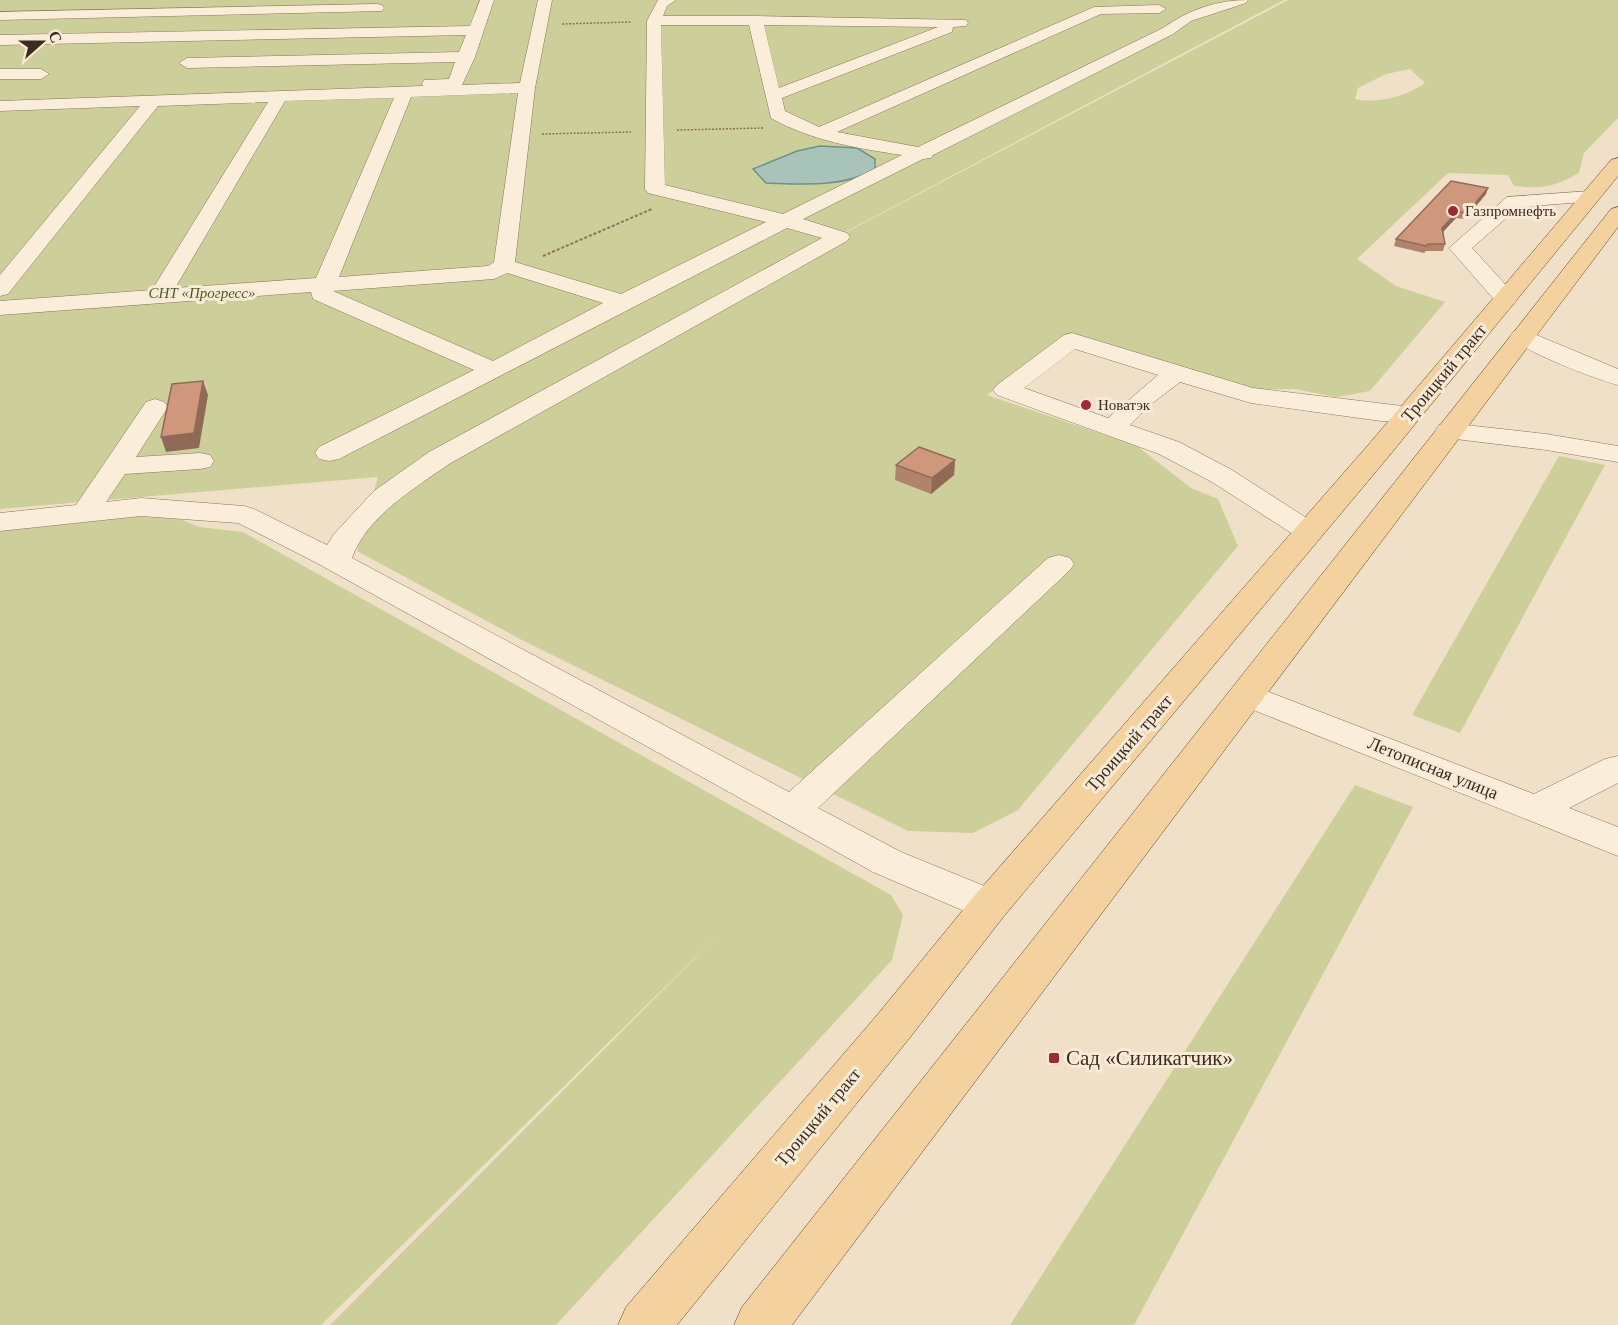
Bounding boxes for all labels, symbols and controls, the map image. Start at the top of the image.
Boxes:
north arrow [12,12,72,72]
text: С [46,28,66,45]
place label: Газпромнефть [1465,203,1556,219]
marker: Газпромнефть [1446,204,1460,218]
park label: СНТ «Прогресс» [149,285,255,301]
street label: Троицкий тракт [1397,320,1491,426]
place label: Новатэк [1098,397,1151,413]
marker: Новатэк [1079,398,1093,412]
street label: Троицкий тракт [1082,690,1176,795]
street label: Летописная улица [1365,733,1501,803]
place label: Сад «Силикатчик» [1066,1046,1233,1070]
marker: Сад «Силикатчик» [1047,1051,1061,1065]
street label: Троицкий тракт [771,1064,865,1170]

